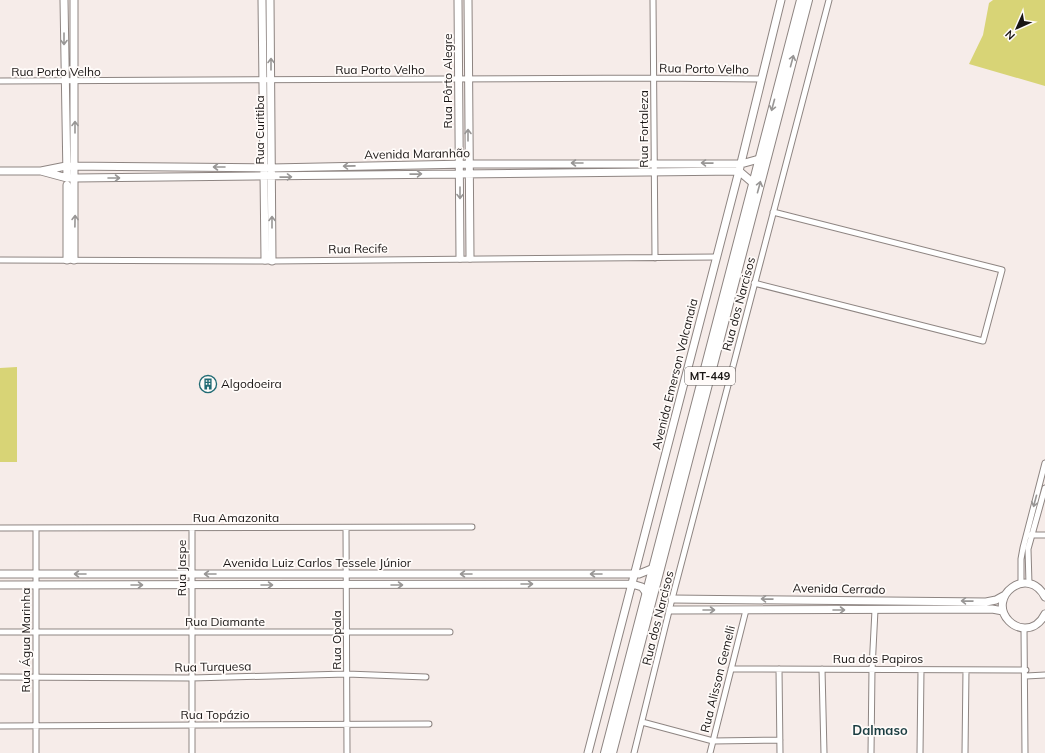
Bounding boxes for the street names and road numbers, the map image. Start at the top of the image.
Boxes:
street label: Rua Pôrto Alegre [440,33,455,129]
street label: Rua Porto Velho [659,60,749,77]
street label: Rua Porto Velho [335,62,425,77]
street label: Rua Porto Velho [11,64,101,79]
street label: Rua Fortaleza [636,90,651,168]
street label: Rua Curitiba [252,95,267,165]
street label: Avenida Maranhão [364,145,470,162]
street label: Rua Recife [328,240,388,257]
street label: Rua dos Narcisos [719,255,758,353]
street label: Avenida Emerson Valcanaia [648,297,701,451]
road number: MT-449 [685,367,735,385]
street label: Rua Amazonita [193,510,279,525]
street label: Rua Jaspe [174,540,189,596]
street label: Avenida Luiz Carlos Tessele Júnior [223,555,412,570]
street label: Rua dos Narcisos [639,569,676,667]
street label: Avenida Cerrado [792,580,886,597]
street label: Rua Água Marinha [18,588,33,692]
street label: Rua Opala [329,610,344,670]
street label: Rua Diamante [185,614,265,629]
street label: Rua Alisson Gemelli [697,624,738,734]
street label: Rua dos Papiros [833,651,923,666]
street label: Rua Turquesa [174,658,252,675]
street label: Rua Topázio [180,707,250,722]

